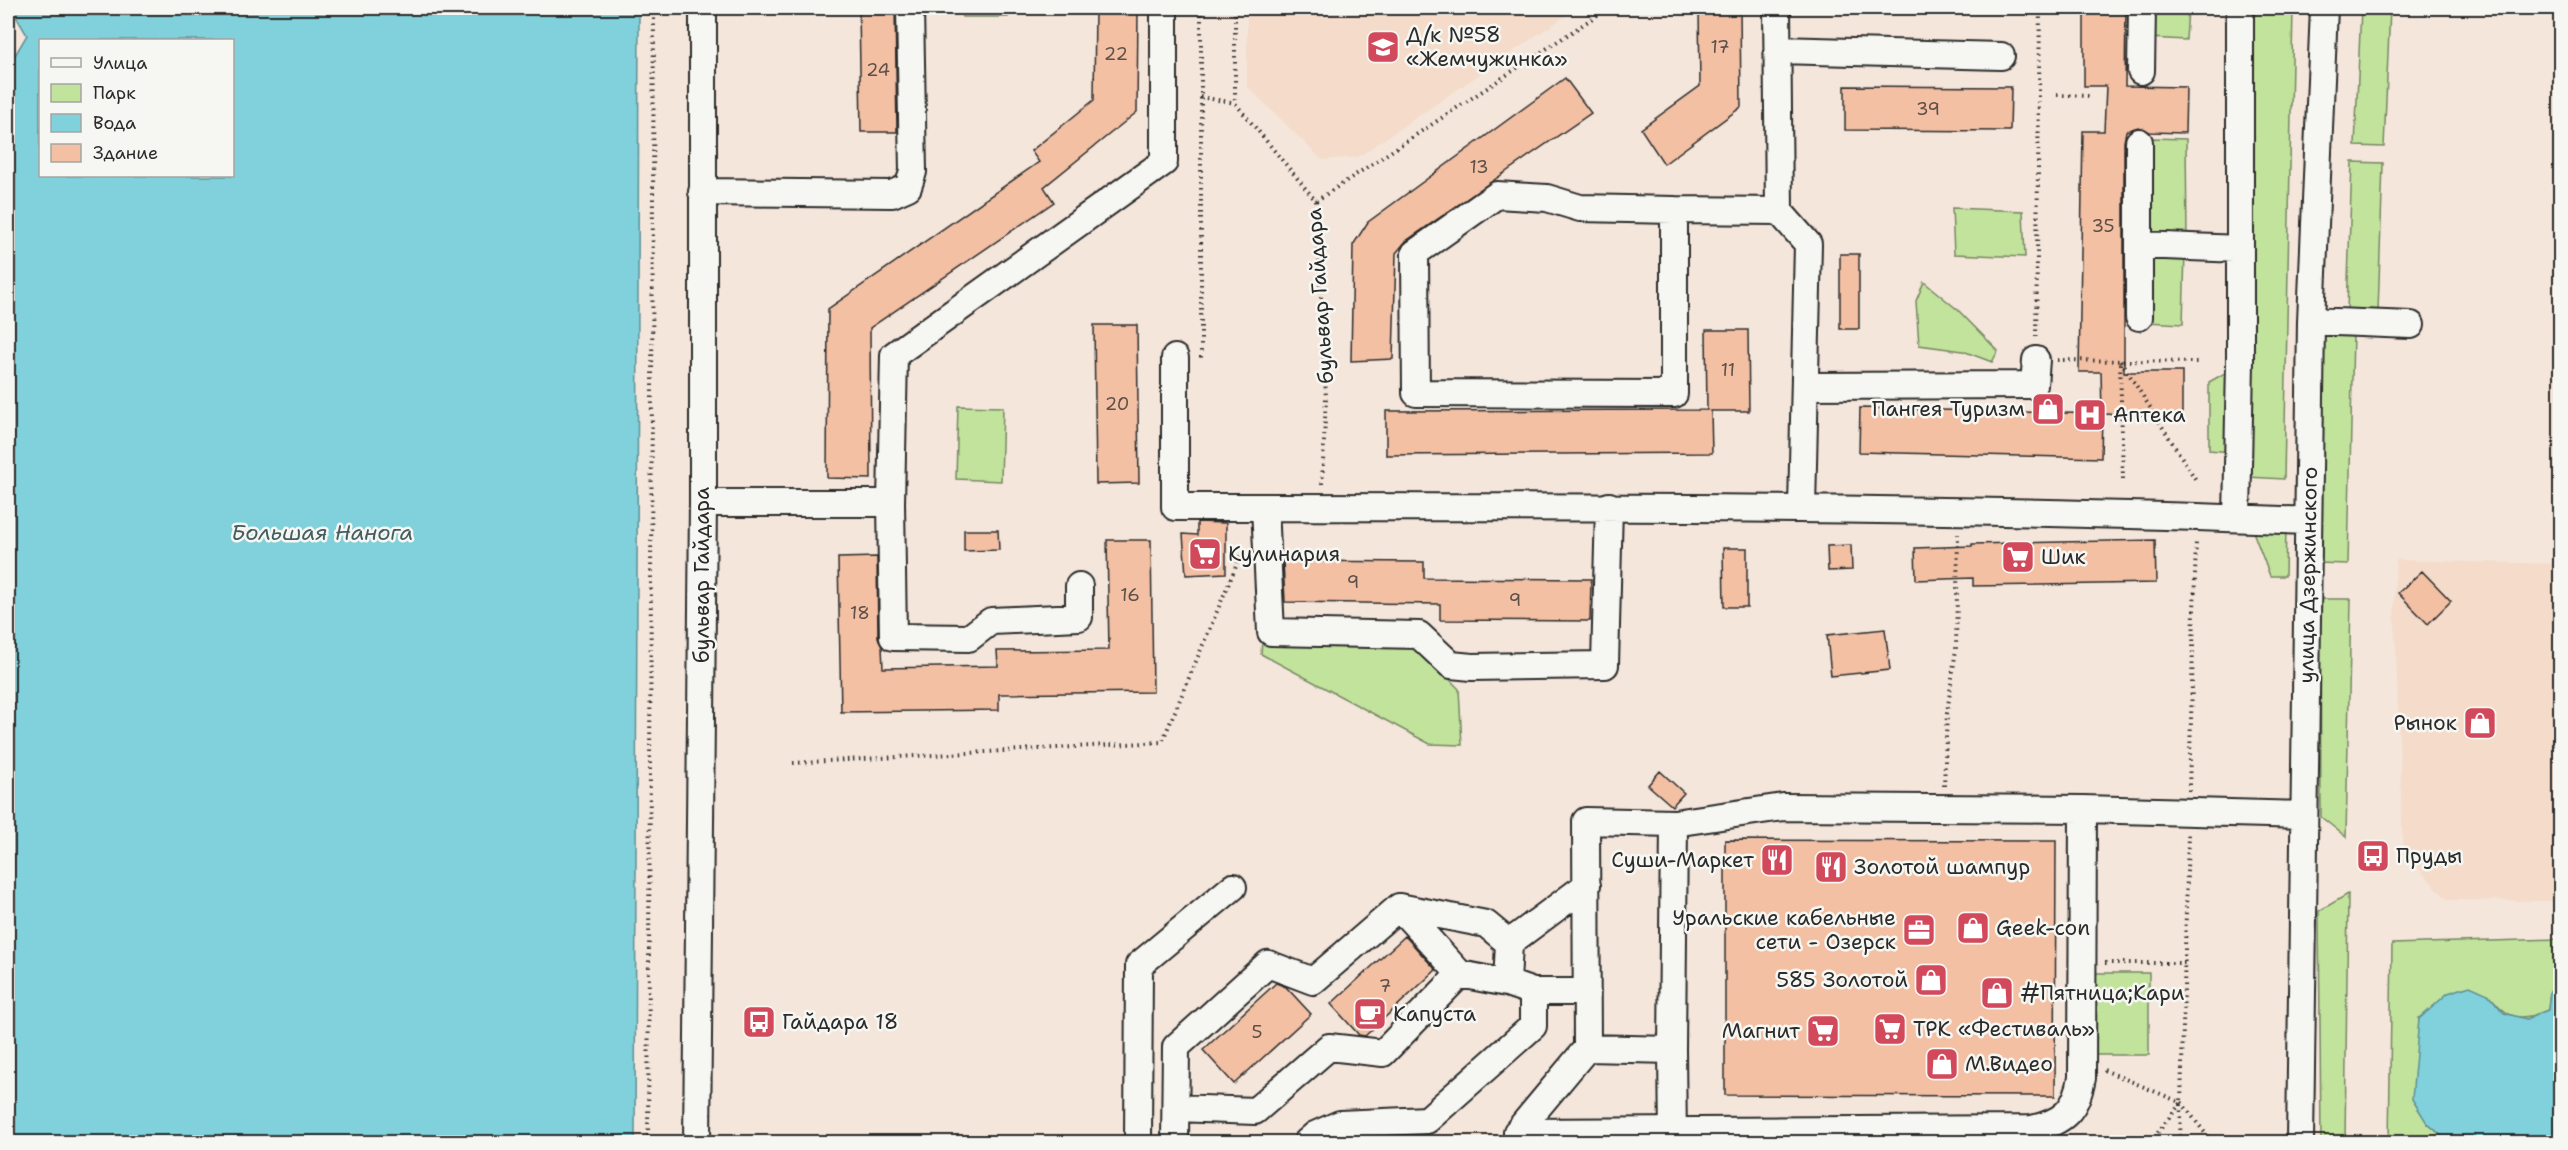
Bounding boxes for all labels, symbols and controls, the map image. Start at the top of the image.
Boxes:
place label: Д/к №58 «Жемчужинка» [1406,21,1568,73]
school or university icon: Д/к №58 «Жемчужинка» [1365,29,1401,65]
house number: 17 [1710,35,1730,59]
legend [39,39,234,177]
house number: 22 [1104,42,1128,66]
text: Улица [93,51,147,75]
house number: 24 [866,58,890,82]
text: Парк [93,81,136,105]
house number: 39 [1916,97,1940,121]
text: Вода [93,111,136,135]
text: Здание [93,141,158,165]
house number: 13 [1469,155,1489,179]
street label: бульвар Гайдара [1300,207,1340,385]
house number: 35 [2091,214,2115,238]
house number: 11 [1721,358,1735,382]
shop icon: Пангея Туризм [2030,391,2066,427]
house number: 20 [1105,392,1129,416]
place label: Пангея Туризм [1872,395,2025,423]
hospital icon: Аптека [2072,397,2108,433]
place label: Аптека [2113,401,2186,429]
street label: улица Дзержинского [2292,466,2324,684]
street label: бульвар Гайдара [688,487,716,663]
water label: Большая Нанога [231,518,413,547]
supermarket icon: Кулинария [1187,536,1223,572]
supermarket icon: Шик [2000,539,2036,575]
place label: Кулинария [1228,540,1340,568]
place label: Шик [2041,543,2086,571]
house number: 9 [1347,570,1359,594]
house number: 16 [1120,583,1140,607]
house number: 9 [1509,588,1521,612]
house number: 18 [850,601,870,625]
shop icon: Рынок [2462,705,2498,741]
place label: Рынок [2394,709,2457,737]
bus stop icon: Пруды [2355,838,2391,874]
restaurant icon: Суши-Маркет [1759,842,1795,878]
place label: Пруды [2396,842,2462,870]
place label: Суши-Маркет [1611,846,1754,874]
restaurant icon: Золотой шампур [1813,849,1849,885]
place label: Золотой шампур [1854,853,2030,881]
place label: Уральские кабельные сети - Озерск [1672,904,1896,956]
shop icon: Geek-con [1955,910,1991,946]
office icon: Уральские кабельные сети - Озерск [1901,912,1937,948]
place label: Geek-con [1996,914,2090,942]
shop icon: 585 Золотой [1913,962,1949,998]
place label: 585 Золотой [1776,966,1908,994]
house number: 7 [1379,974,1391,998]
shop icon: #Пятница;Кари [1979,975,2015,1011]
place label: #Пятница;Кари [2020,979,2185,1007]
cafe icon: Капуста [1352,996,1388,1032]
place label: Капуста [1393,1000,1476,1028]
bus stop icon: Гайдара 18 [741,1004,777,1040]
place label: Гайдара 18 [782,1008,898,1036]
supermarket icon: ТРК «Фестиваль» [1872,1011,1908,1047]
supermarket icon: Магнит [1805,1013,1841,1049]
place label: ТРК «Фестиваль» [1913,1015,2095,1043]
place label: Магнит [1722,1017,1800,1045]
house number: 5 [1251,1020,1263,1044]
shop icon: М.Видео [1924,1046,1960,1082]
place label: М.Видео [1965,1050,2053,1078]

